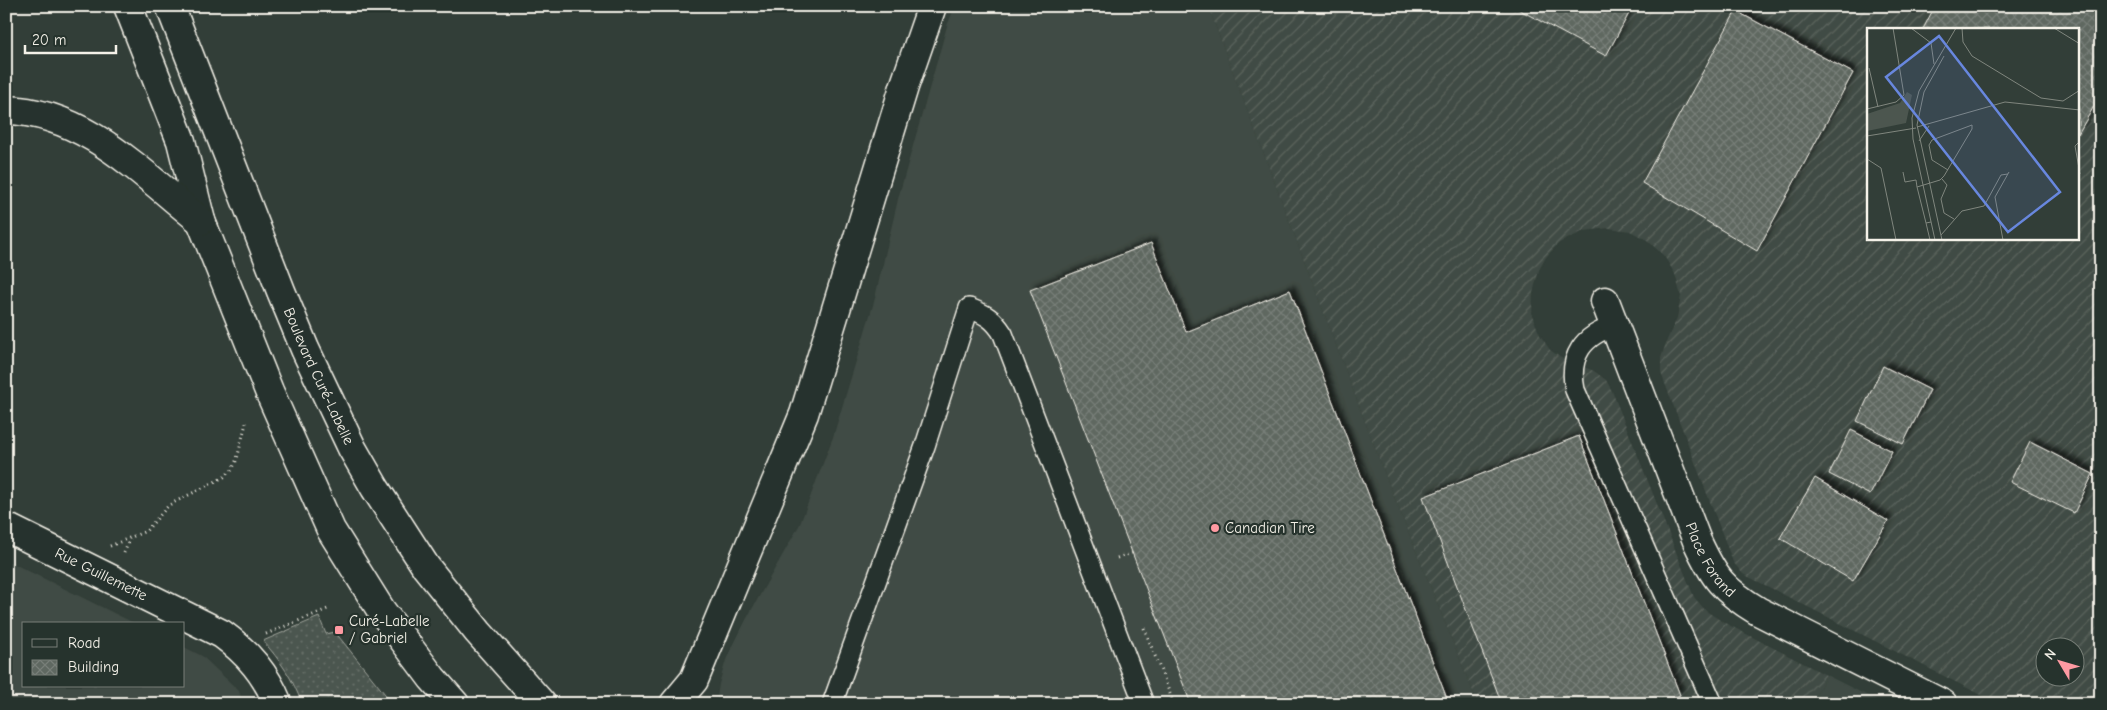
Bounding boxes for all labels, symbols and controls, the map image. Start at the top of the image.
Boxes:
scale bar [25,22,116,54]
inset map [1867,28,2080,240]
text: 20 m [32,31,66,49]
street label: Boulevard Curé-Labelle [280,305,358,448]
place label: Canadian Tire [1225,519,1315,537]
street label: Place Forand [1682,520,1739,601]
marker: Canadian Tire [1209,522,1221,534]
street label: Rue Guillemette [52,544,151,605]
place label: Curé-Labelle / Gabriel [349,612,430,647]
legend [22,622,185,688]
marker: Curé-Labelle / Gabriel [333,624,345,636]
text: Road [68,634,100,652]
north arrow [2034,638,2084,688]
text: N [2041,645,2060,663]
text: Building [68,658,119,676]

